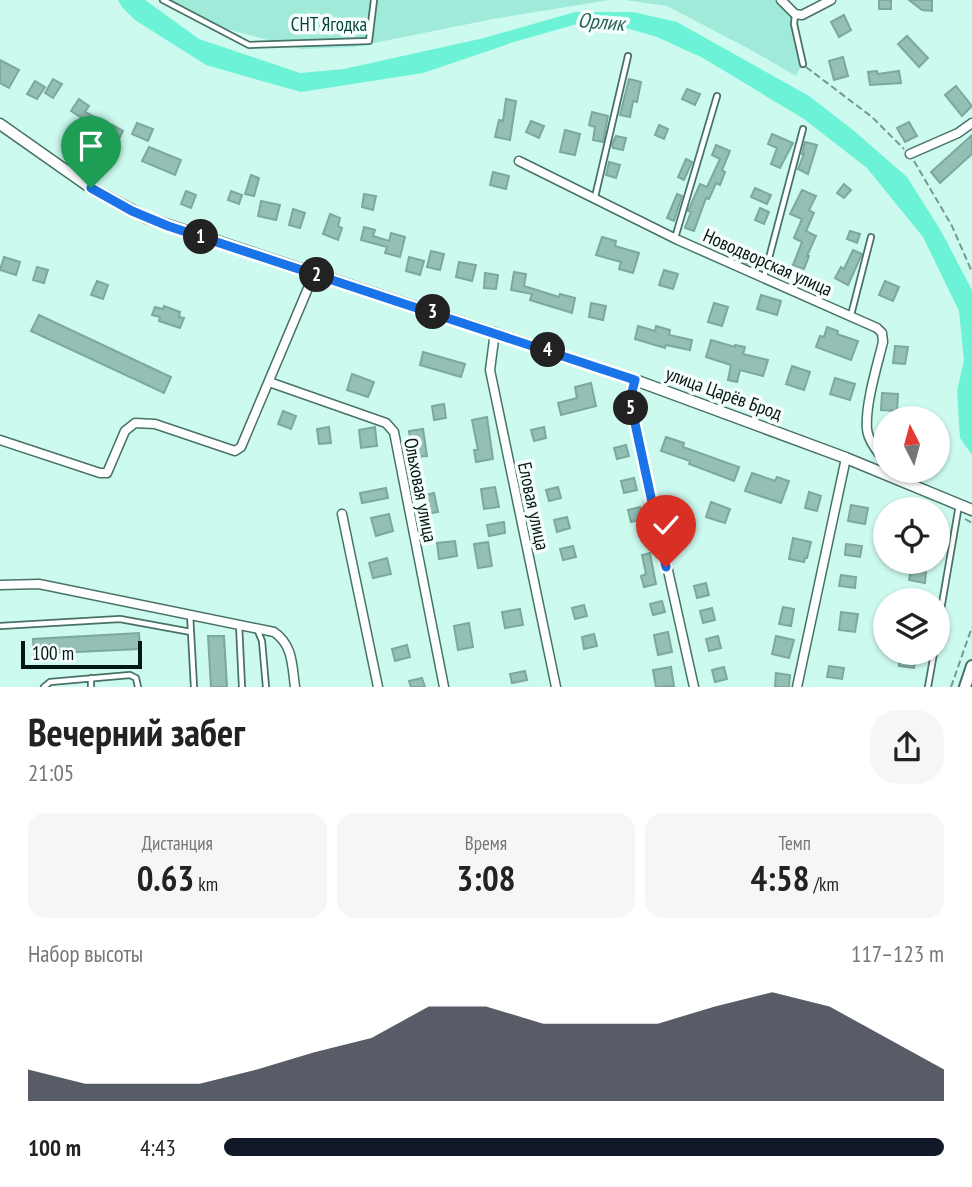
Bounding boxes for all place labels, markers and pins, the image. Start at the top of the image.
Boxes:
pin [61,116,121,188]
pin: 1 [184,219,218,254]
pin: 2 [300,258,334,292]
pin: 3 [416,294,450,330]
pin: 4 [530,332,566,368]
pin: 5 [614,390,648,426]
pin [636,495,696,567]

